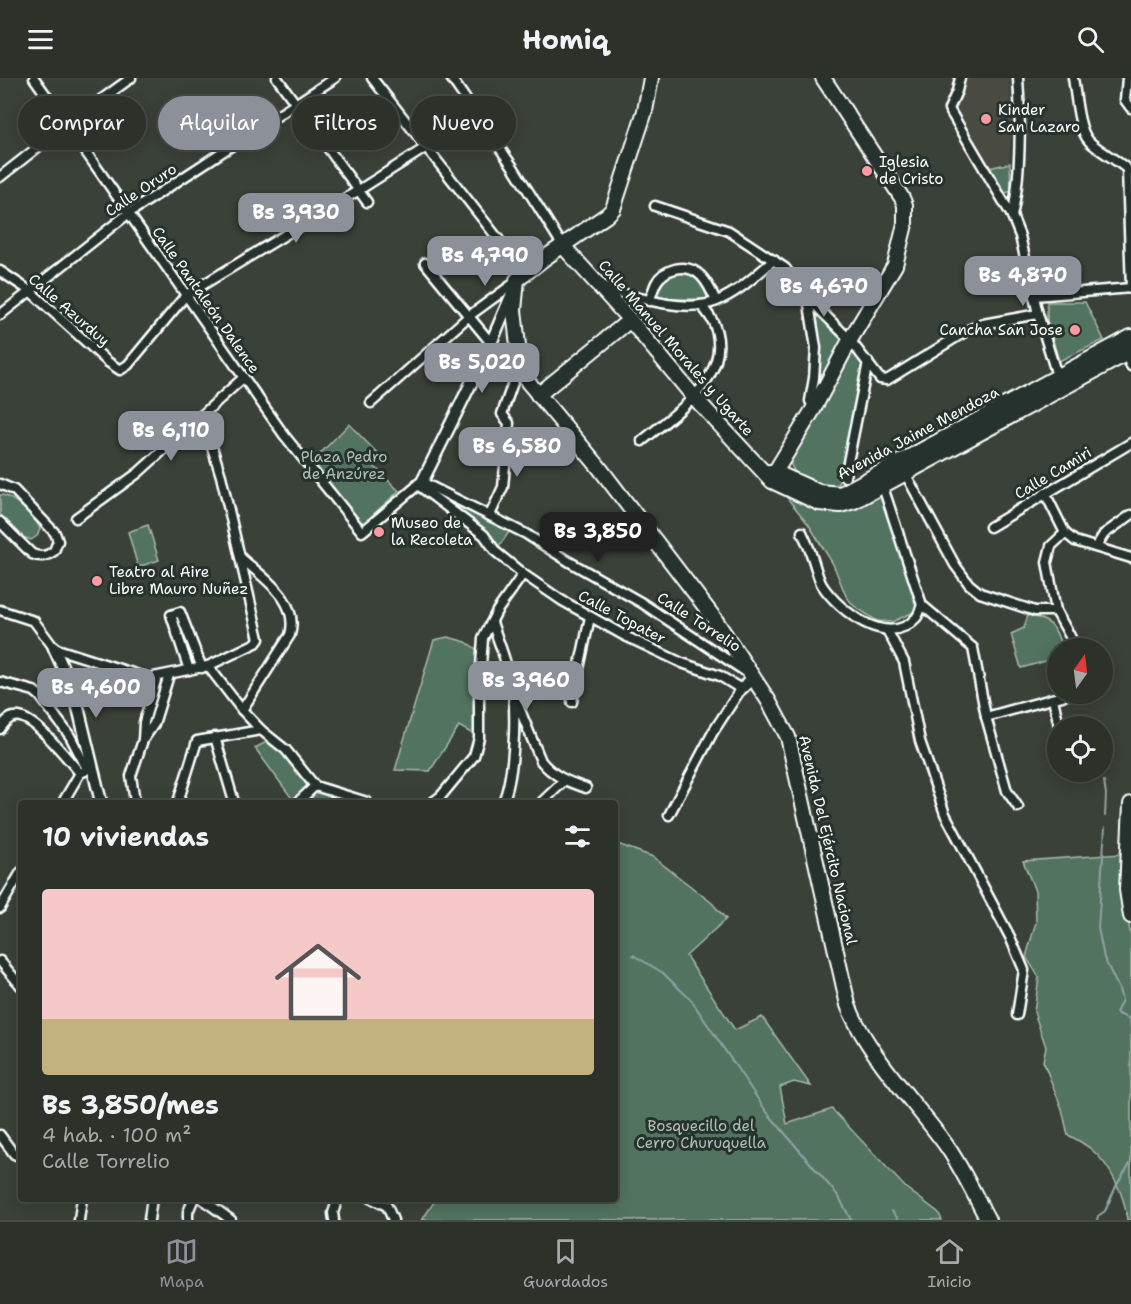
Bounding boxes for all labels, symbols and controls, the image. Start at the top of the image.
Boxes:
text: Homiq [522,21,609,58]
icon: menu [24,23,57,56]
icon: search [1074,23,1107,56]
chip: Comprar [18,96,146,150]
chip: Alquilar [158,96,280,150]
chip: Filtros [292,96,399,150]
chip: Nuevo [411,96,516,150]
place label: Kinder San Lazaro [998,100,1080,137]
marker: Kinder San Lazaro [979,112,993,126]
place label: Iglesia de Cristo [879,152,943,189]
street label: Calle Oruro [101,159,181,221]
marker: Iglesia de Cristo [860,164,874,178]
pin: Bs 3,930 [234,193,358,244]
text: Bs 3,930 [252,199,340,225]
street label: Calle Pantaleón Dalence [148,223,264,377]
pin: Bs 4,790 [423,236,547,287]
text: Bs 4,790 [441,242,529,268]
street label: Calle Manuel Morales y Ugarte [594,256,758,440]
pin: Bs 4,870 [961,256,1085,307]
text: Bs 4,870 [978,262,1068,288]
pin: Bs 4,670 [762,267,886,318]
street label: Calle Azurduy [24,269,114,351]
text: Bs 4,670 [780,273,868,299]
place label: Cancha San Jose [939,320,1063,340]
marker: Cancha San Jose [1068,323,1082,337]
pin: Bs 5,020 [420,343,544,394]
text: Bs 5,020 [438,349,526,375]
street label: Avenida Jaime Mendoza [834,382,1003,484]
pin: Bs 6,110 [109,411,233,462]
text: Bs 6,110 [132,417,210,443]
pin: Bs 6,580 [455,427,579,478]
text: Bs 6,580 [473,433,561,459]
street label: Calle Camiri [1011,442,1095,504]
park label: Plaza Pedro de Anzúrez [301,447,387,484]
pin: Bs 3,850 [536,512,660,563]
place label: Museo de la Recoleta [391,513,473,550]
text: Bs 3,850 [554,518,642,544]
marker: Museo de la Recoleta [372,525,386,539]
place label: Teatro al Aire Libre Mauro Nuñez [109,562,248,599]
marker: Teatro al Aire Libre Mauro Nuñez [90,574,104,588]
street label: Calle Topater [575,586,669,648]
street label: Calle Torrelio [653,587,745,657]
north arrow [1047,638,1113,704]
map controls [1047,638,1113,782]
pin: Bs 3,960 [464,661,588,712]
text: Bs 3,960 [482,667,570,693]
pin: Bs 4,600 [34,668,158,719]
text: Bs 4,600 [51,674,141,700]
button: locate [1047,716,1113,782]
street label: Avenida Del Ejército Nacional [794,733,862,947]
text: 10 viviendas [42,819,209,854]
icon: filters [561,820,594,853]
icon: home [264,928,372,1036]
text: Bs 3,850/mes [42,1087,219,1122]
park label: Bosquecillo del Cerro Churuquella [636,1116,767,1153]
text: 4 hab. · 100 m² [42,1122,191,1148]
text: Calle Torrelio [42,1148,170,1174]
tab: Mapa [160,1235,204,1292]
tab: Guardados [523,1235,608,1292]
tab: Inicio [927,1235,971,1292]

